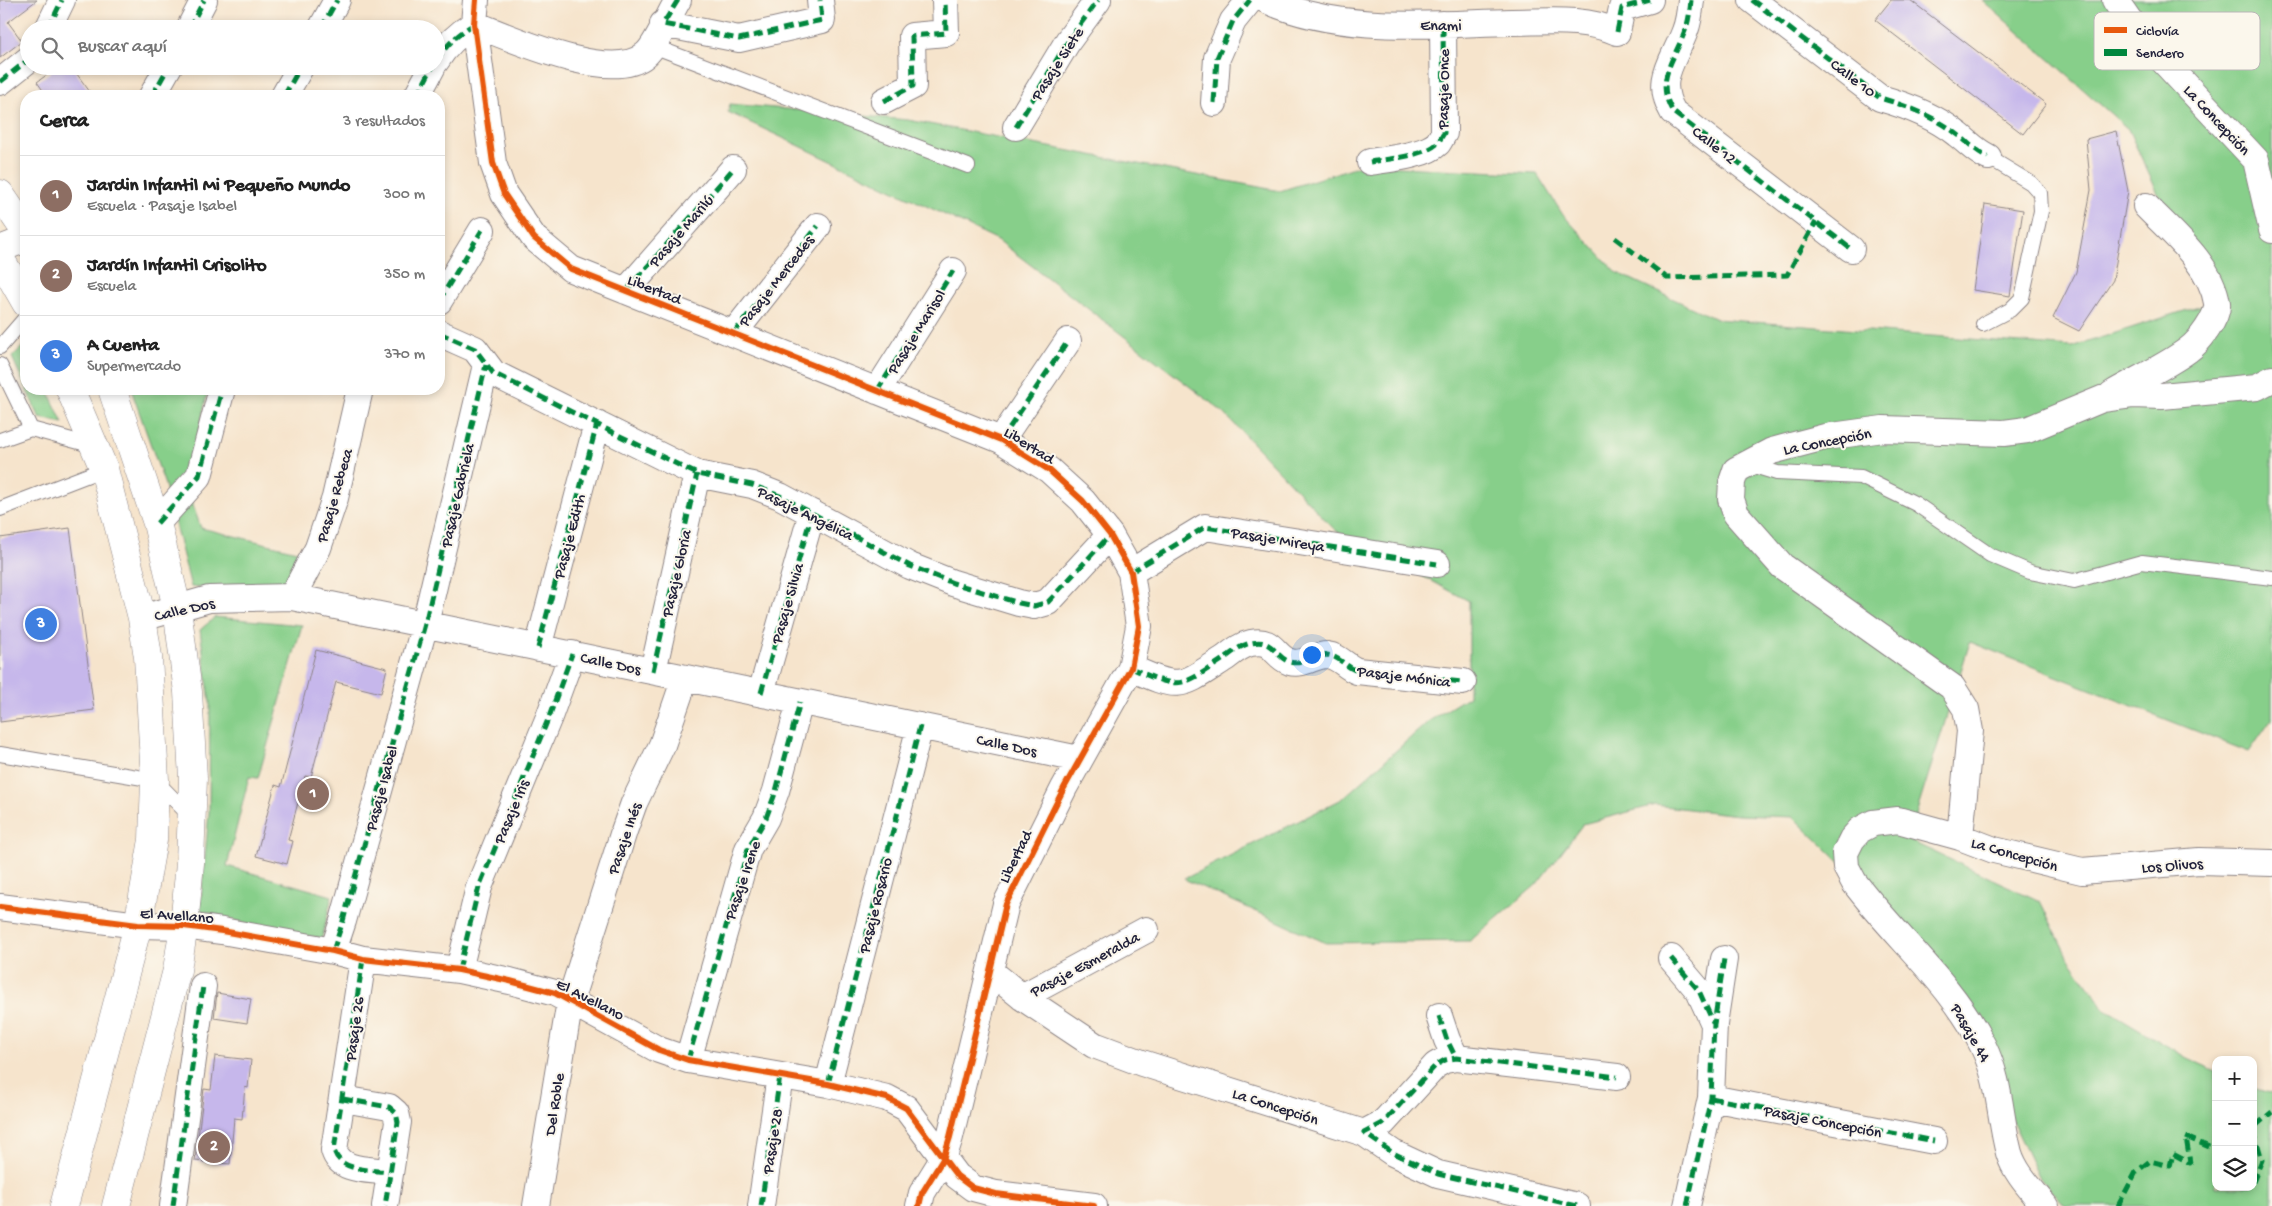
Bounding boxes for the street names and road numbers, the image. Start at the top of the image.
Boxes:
street label: Enami [1420,18,1462,37]
street label: Pasaje Siete [1028,24,1090,106]
street label: Pasaje Once [1435,48,1456,130]
street label: Calle 10 [1825,56,1878,103]
street label: La Concepción [2178,82,2253,161]
street label: Calle 12 [1687,124,1739,170]
street label: Pasaje Marilú [646,192,719,273]
street label: Pasaje Mercedes [735,232,820,333]
street label: Libertad [624,272,685,311]
street label: Pasaje Marisol [884,287,951,379]
street label: Libertad [999,424,1059,471]
street label: La Concepción [1782,425,1874,461]
street label: Pasaje Gabriela [438,441,481,551]
street label: Pasaje Rebeca [314,446,359,546]
street label: Pasaje Angélica [752,483,857,547]
street label: Pasaje Edith [551,492,592,582]
street label: Pasaje Mireya [1228,525,1327,558]
street label: Pasaje Gloria [659,527,698,620]
street label: Pasaje Silvia [769,560,810,647]
street label: Calle Dos [153,595,218,628]
street label: Calle Dos [578,650,643,681]
street label: Pasaje Mónica [1355,663,1452,694]
street label: Calle Dos [974,732,1039,763]
street label: Pasaje Isabel [363,744,404,835]
street label: Pasaje Iris [491,776,536,848]
street label: Pasaje Inés [605,800,648,879]
street label: Libertad [996,827,1039,887]
street label: La Concepción [1968,835,2060,878]
street label: Pasaje Irene [722,838,767,924]
street label: Pasaje Rosario [856,856,898,957]
street label: Los Olivos [2141,856,2205,879]
street label: El Avellano [139,905,214,930]
street label: Pasaje Esmeralda [1027,929,1145,1003]
street label: El Avellano [552,976,627,1026]
street label: Pasaje 26 [342,995,371,1064]
street label: Pasaje 44 [1944,1000,1993,1067]
street label: Del Roble [542,1071,571,1138]
street label: La Concepción [1229,1085,1321,1131]
street label: Pasaje Concepción [1761,1102,1884,1144]
street label: Pasaje 28 [760,1107,789,1177]

